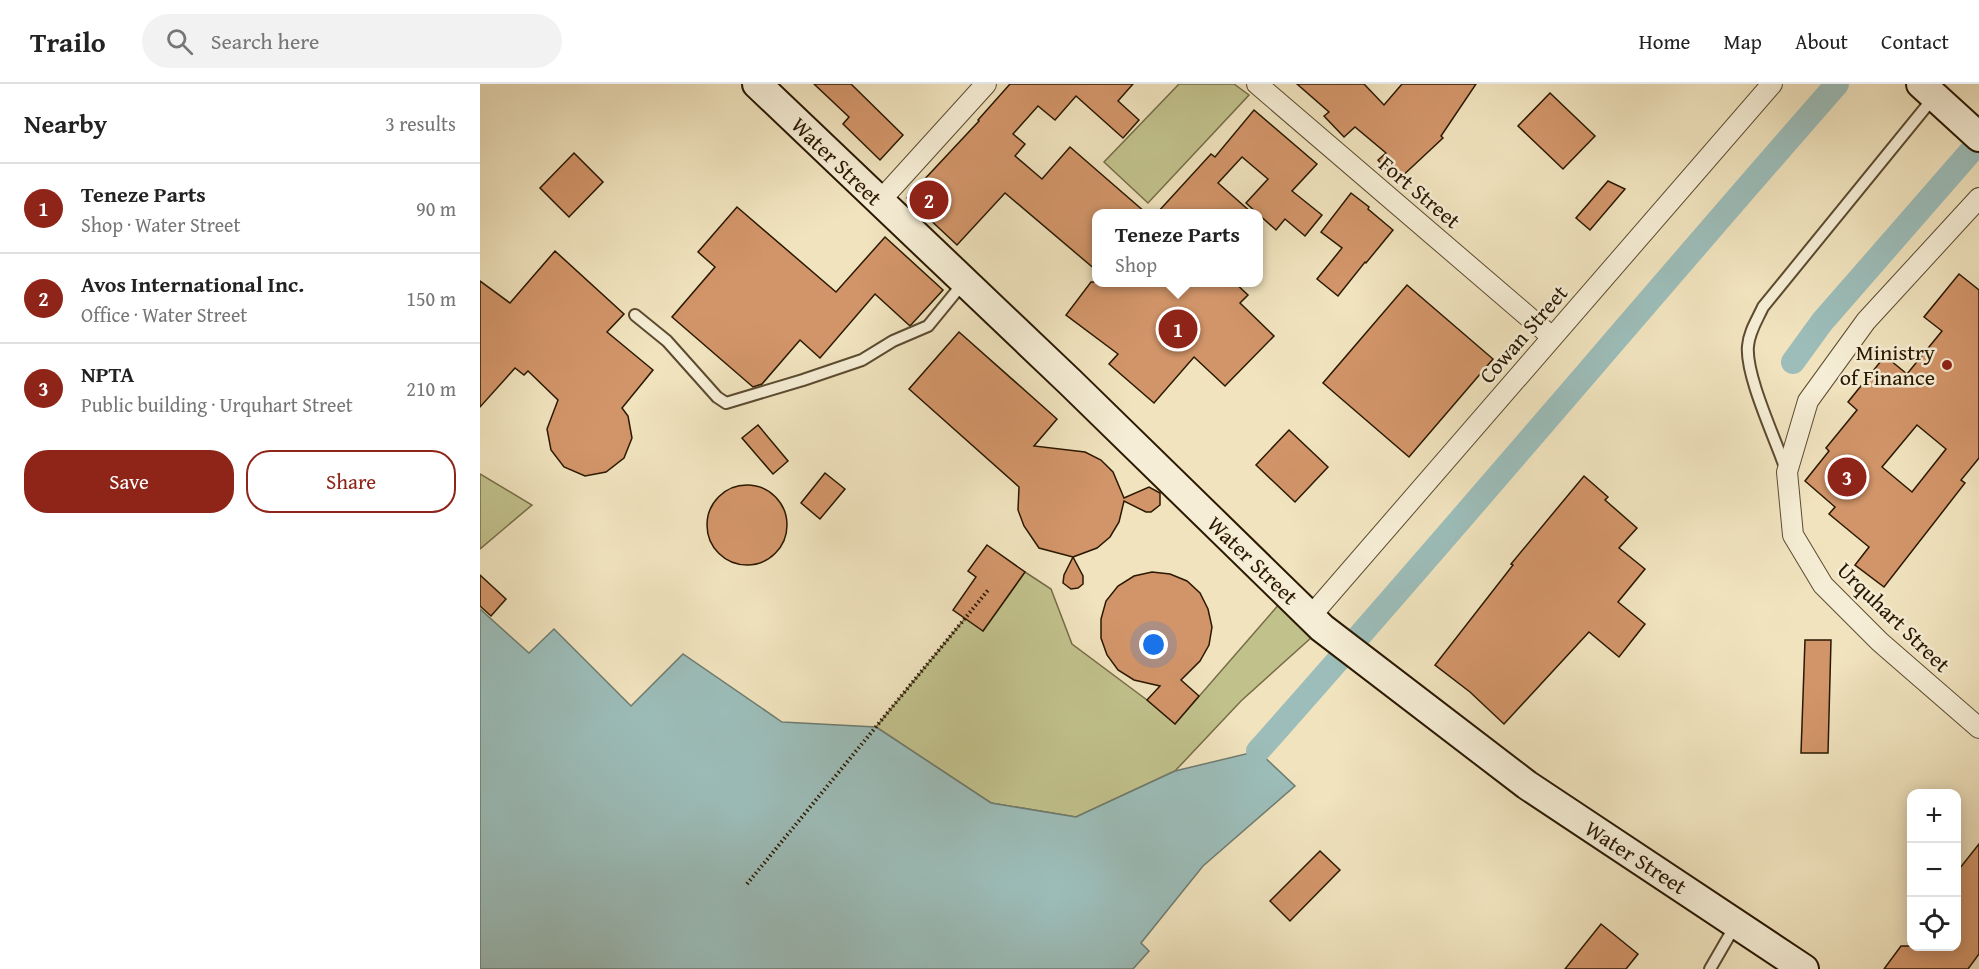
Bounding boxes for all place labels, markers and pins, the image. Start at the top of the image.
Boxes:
pin: 2 [910,178,948,222]
pin: 1 [1158,306,1198,352]
place label: Ministry of Finance [1840,336,1935,393]
marker: Ministry of Finance [1940,358,1954,372]
pin: 3 [1828,454,1866,500]

